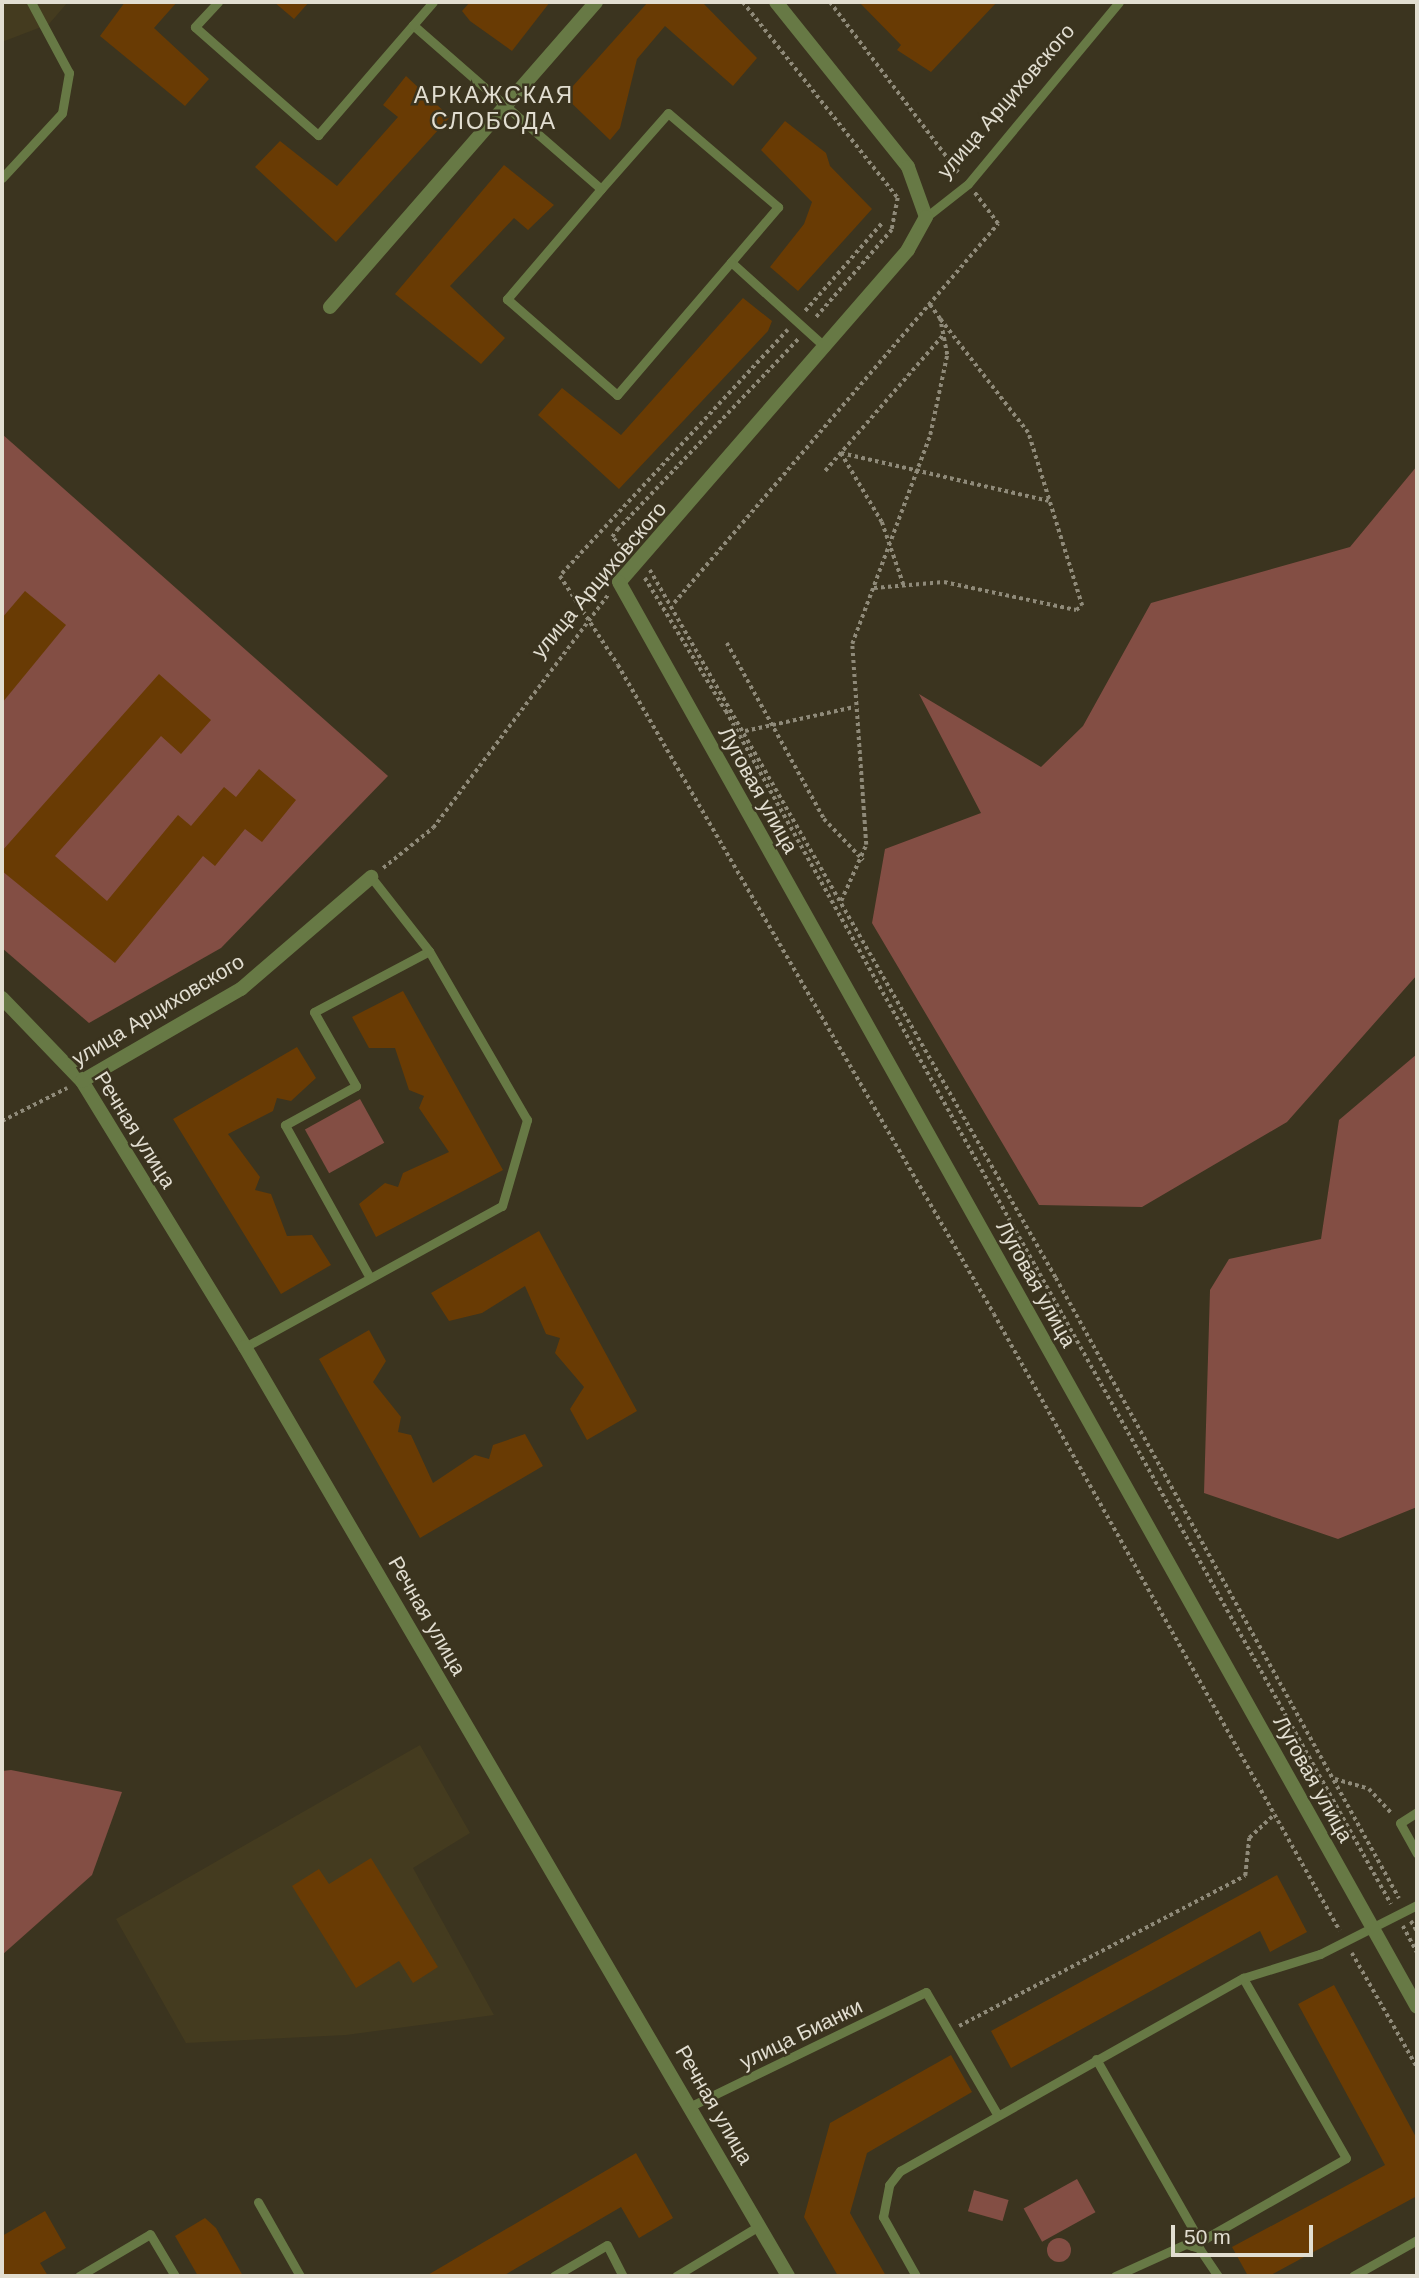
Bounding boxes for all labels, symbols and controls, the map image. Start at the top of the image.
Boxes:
street label: улица Арциховского [932,19,1080,183]
district label: АРКАЖСКАЯ СЛОБОДА [415,81,573,135]
street label: улица Арциховского [526,497,672,663]
street label: Луговая улица [713,722,803,858]
street label: улица Арциховского [67,949,249,1071]
street label: Речная улица [89,1067,181,1193]
street label: Луговая улица [991,1216,1081,1352]
street label: Речная улица [383,1552,471,1680]
street label: Луговая улица [1268,1711,1358,1847]
street label: улица Бианки [736,1993,866,2075]
street label: Речная улица [670,2041,758,2169]
scale bar [1174,2212,1316,2256]
text: 50 m [1184,2225,1231,2248]

